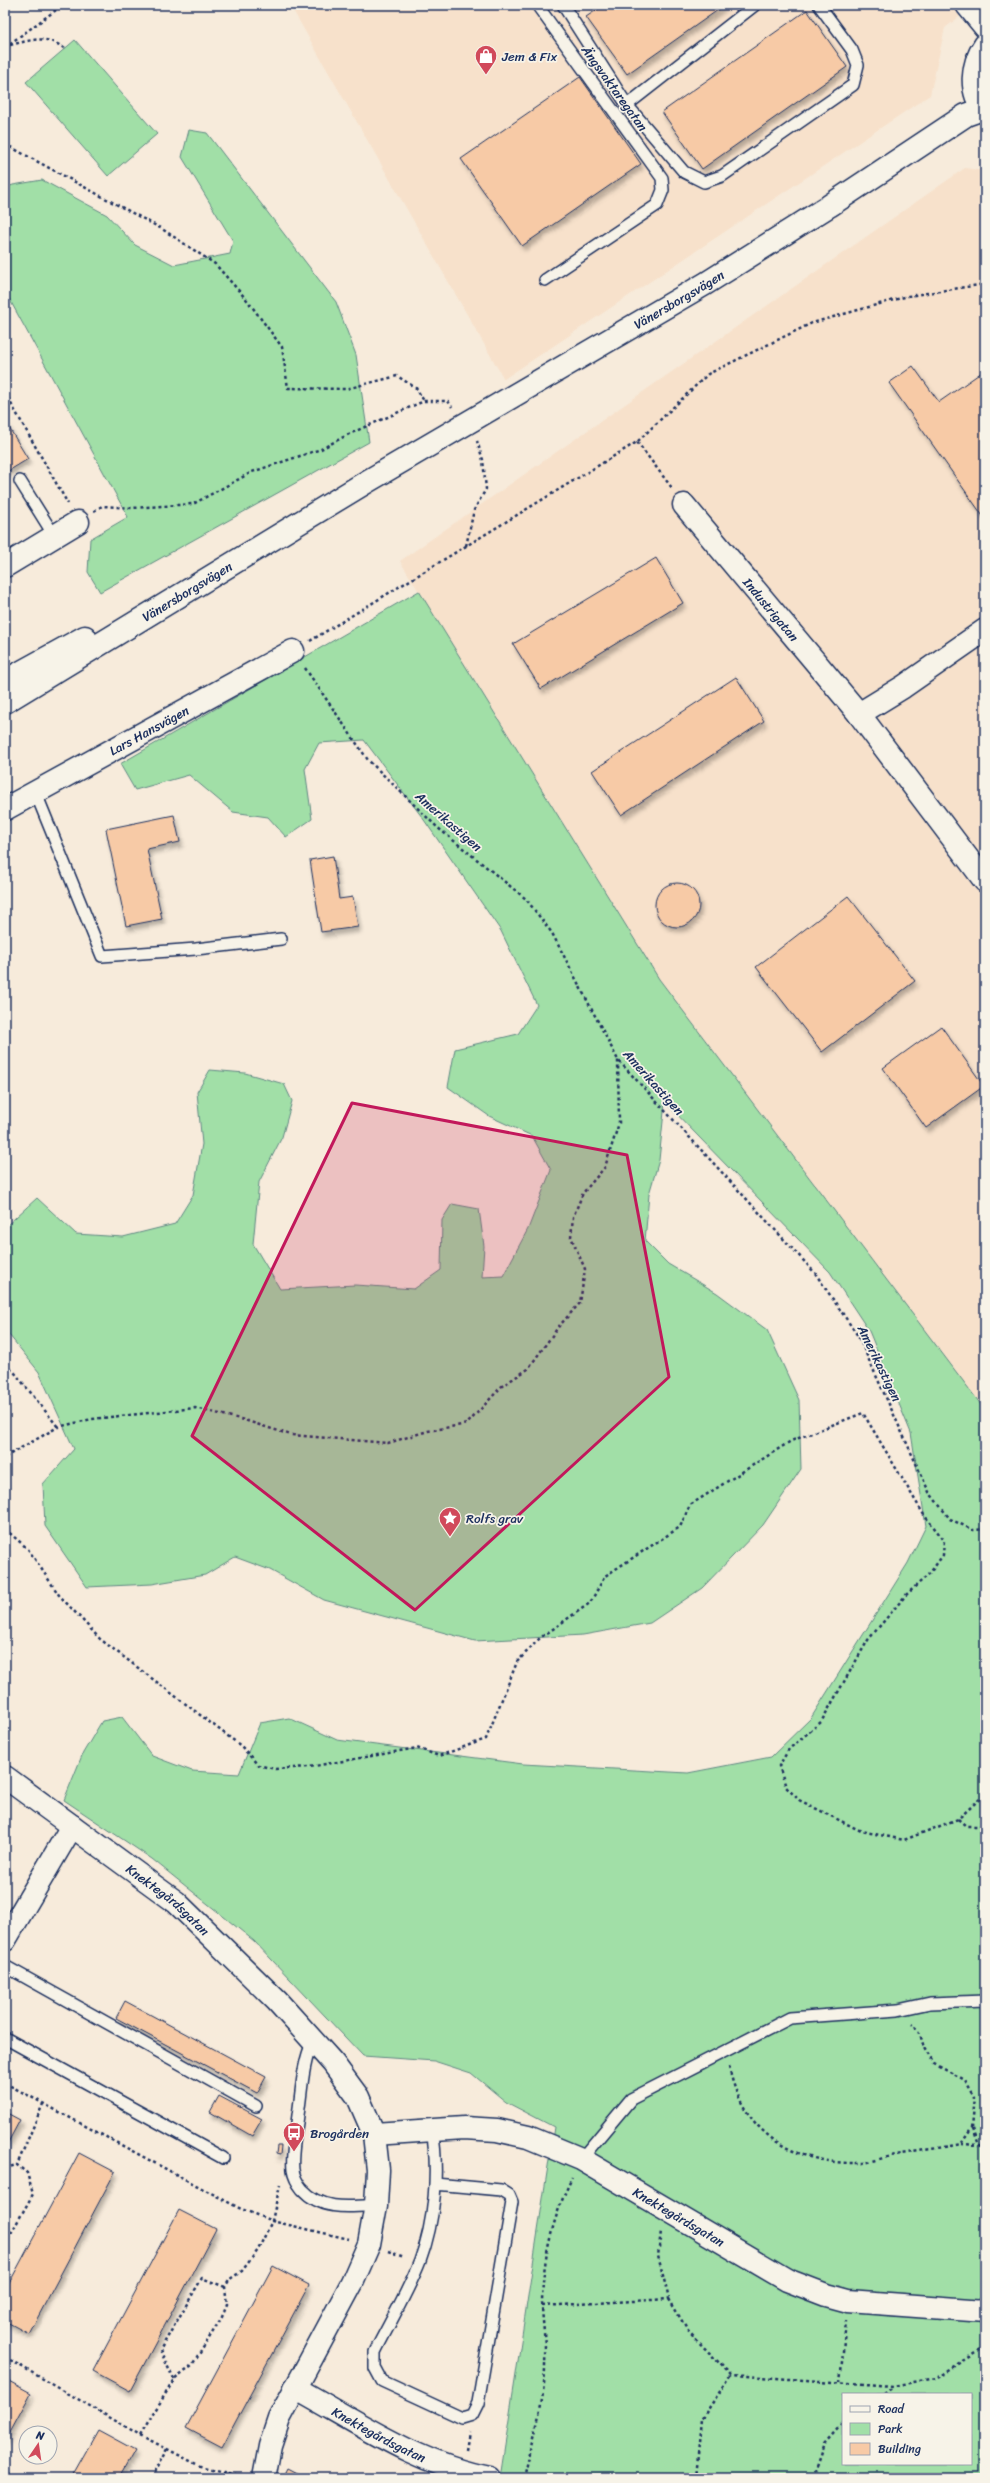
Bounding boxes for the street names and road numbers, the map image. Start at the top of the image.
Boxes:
street label: Ängsvaktaregatan [575,39,654,136]
street label: Vänersborgsvägen [629,264,729,335]
street label: Vänersborgsvägen [138,555,237,628]
street label: Industrigatan [736,571,805,647]
street label: Lars Hansvägen [105,699,193,762]
street label: Amerikastigen [409,785,488,857]
street label: Amerikastigen [617,1043,690,1121]
street label: Amerikastigen [851,1320,908,1406]
street label: Knektegårdsgatan [121,1858,215,1941]
street label: Knektegårdsgatan [628,2181,729,2253]
street label: Knektegårdsgatan [327,2400,429,2469]

